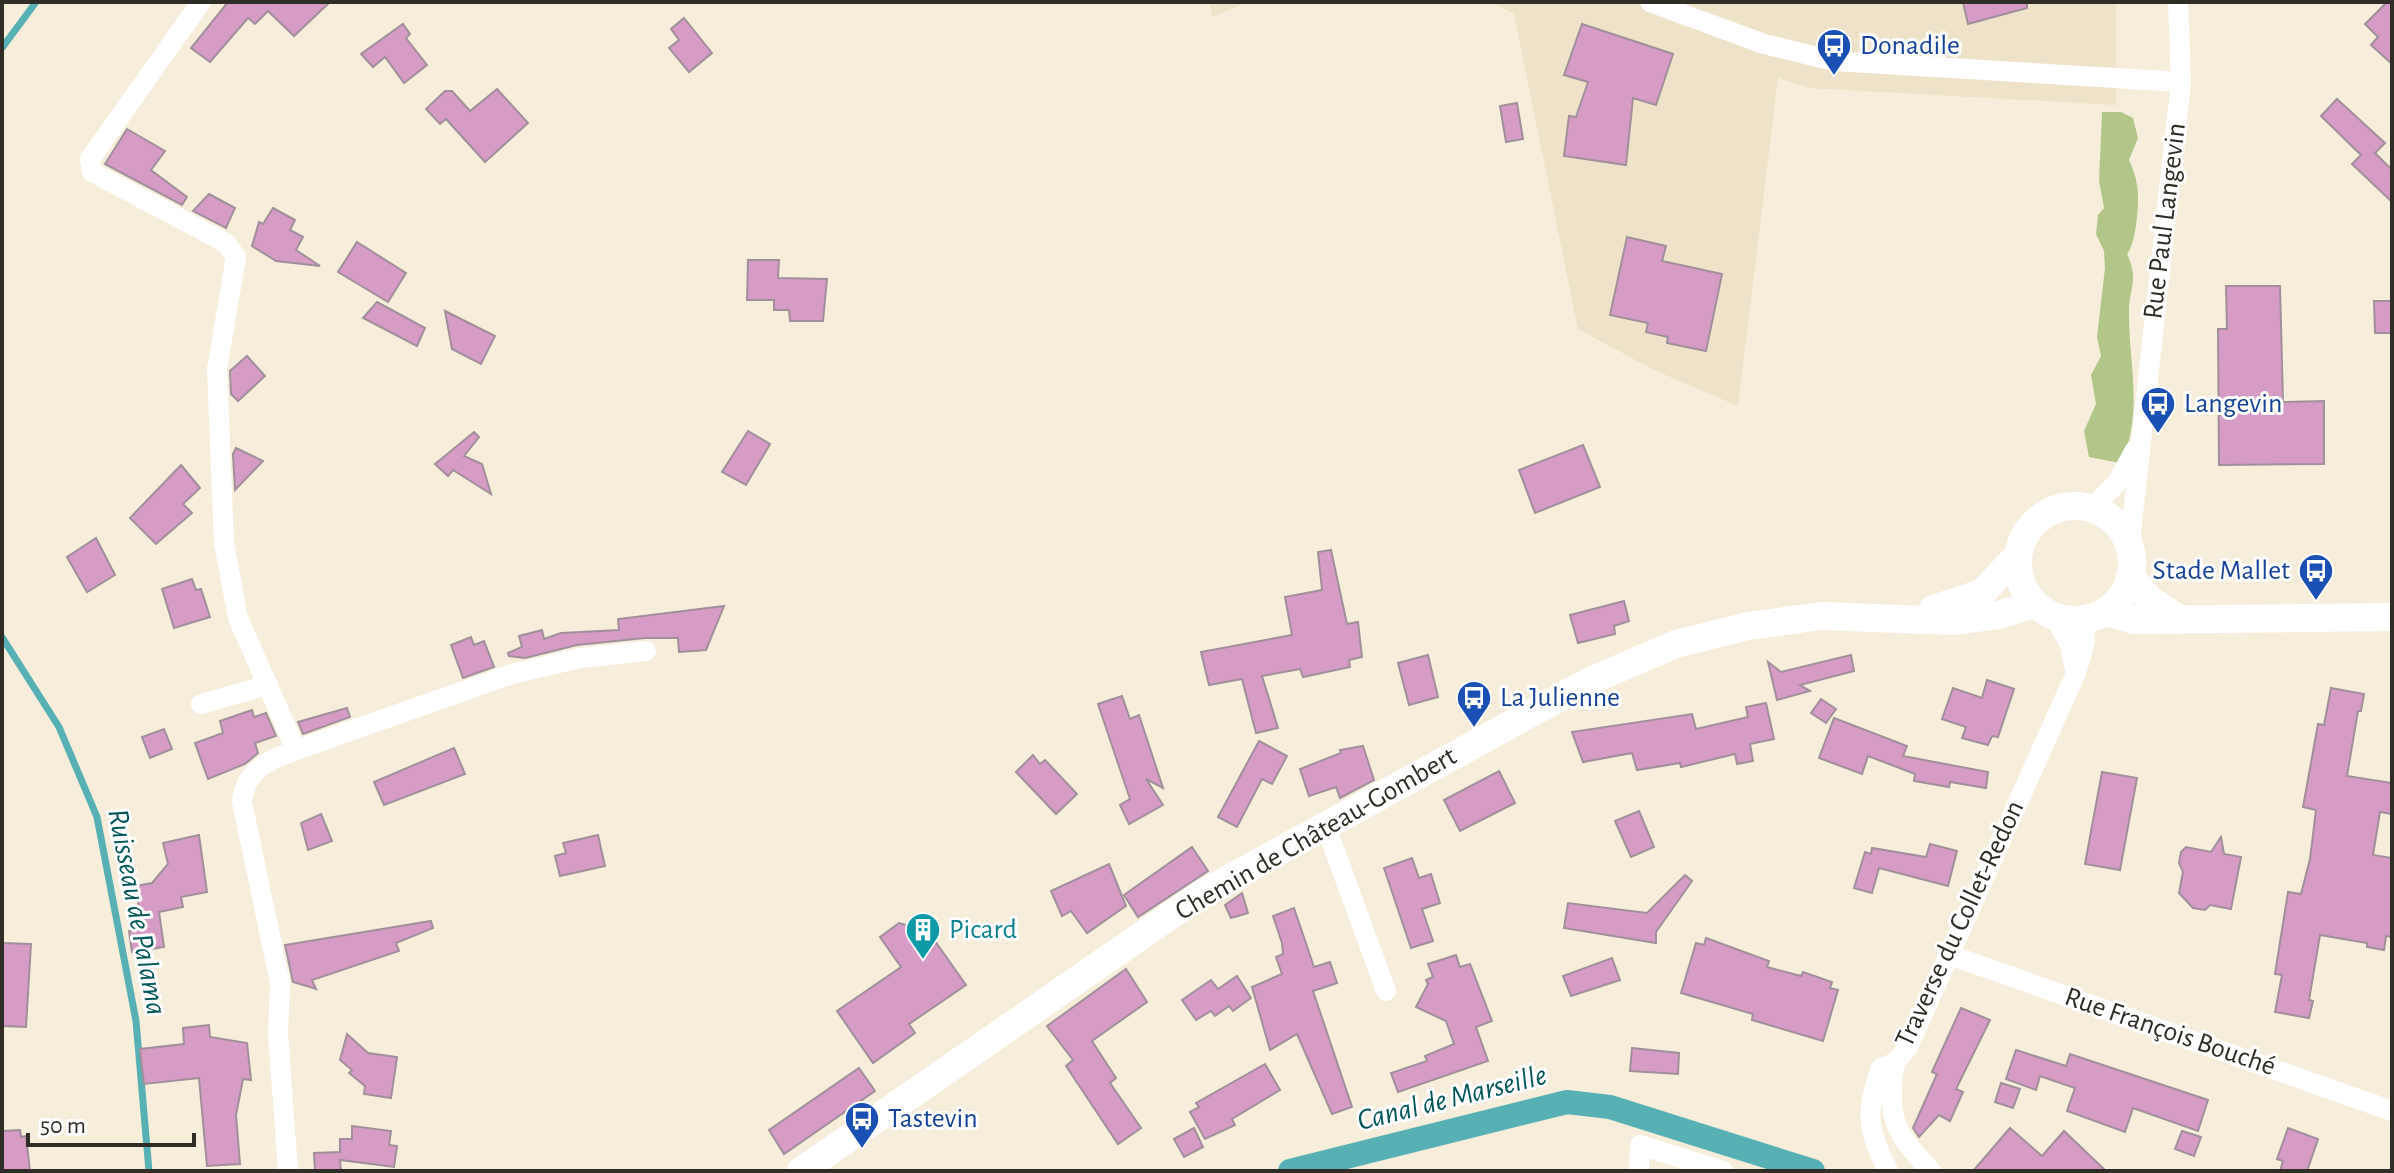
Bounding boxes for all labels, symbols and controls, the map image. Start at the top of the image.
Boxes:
bus stop icon: Donadile [1815,27,1853,77]
place label: Donadile [1860,32,1960,60]
street label: Rue Paul Langevin [2139,121,2191,321]
bus stop icon: Langevin [2139,385,2177,435]
place label: Langevin [2184,390,2282,418]
bus stop icon: Stade Mallet [2297,552,2335,602]
place label: Stade Mallet [2152,557,2290,585]
bus stop icon: La Julienne [1455,679,1493,729]
place label: La Julienne [1500,684,1620,712]
street label: Chemin de Château-Gombert [1171,742,1461,926]
street label: Traverse du Collet-Redon [1891,796,2029,1052]
water label: Ruisseau de Palama [102,806,172,1018]
building icon: Picard [904,911,942,961]
place label: Picard [949,916,1017,944]
street label: Rue François Bouché [2061,983,2279,1081]
water label: Canal de Marseille [1354,1060,1550,1136]
scale bar [28,1097,194,1147]
bus stop icon: Tastevin [843,1100,881,1150]
place label: Tastevin [888,1105,978,1133]
text: 50 m [40,1114,86,1138]

